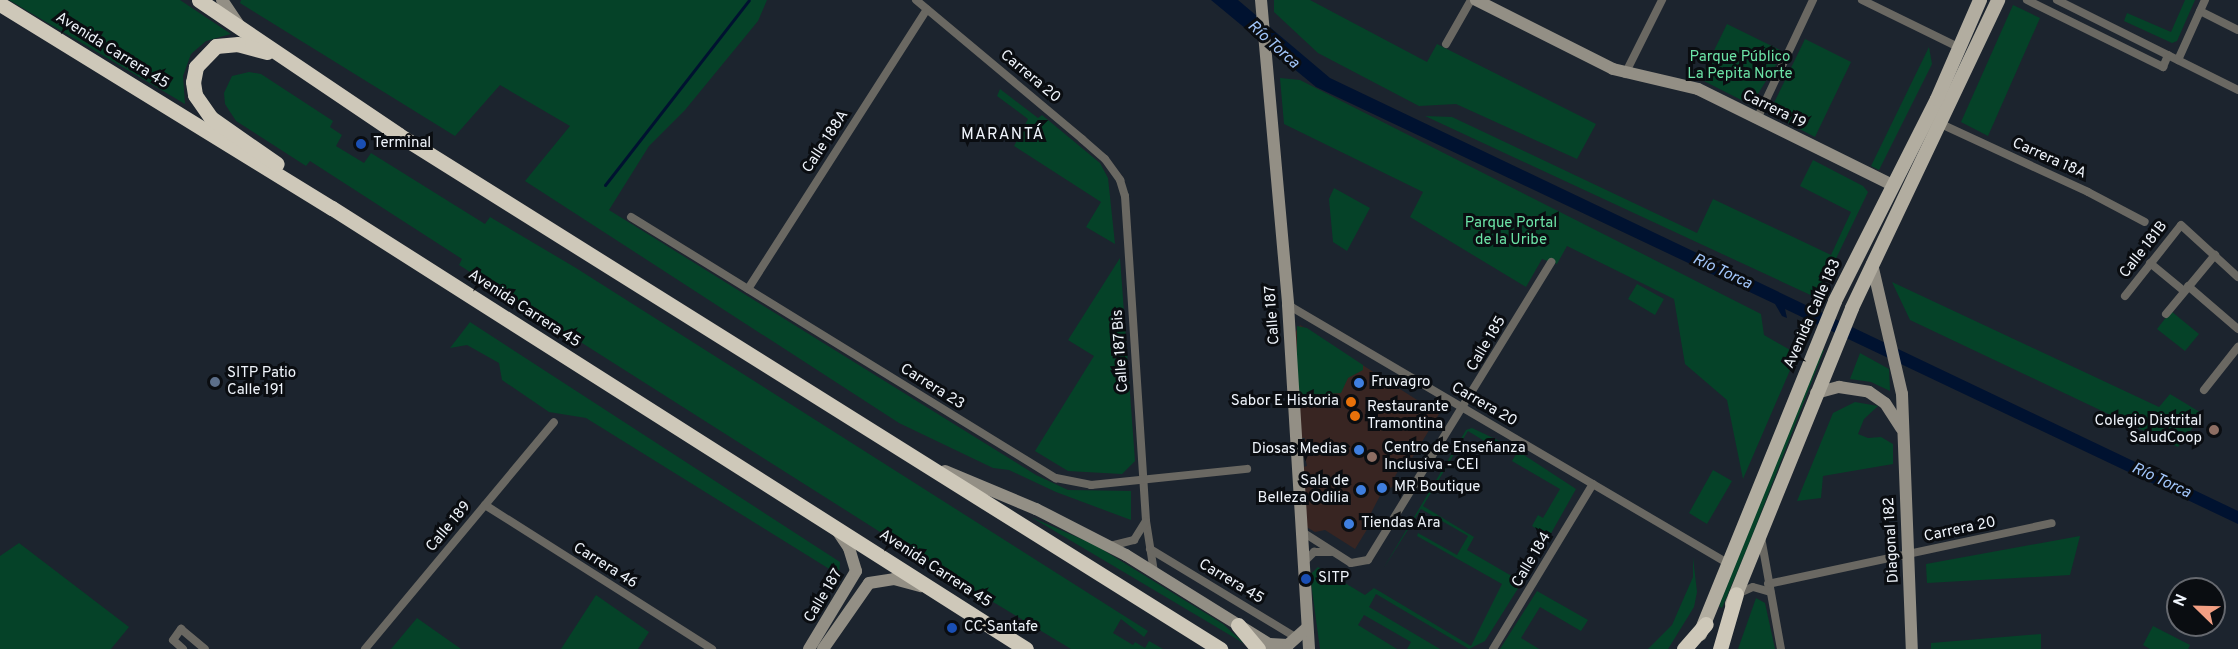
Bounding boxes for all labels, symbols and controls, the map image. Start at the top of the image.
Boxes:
street label: Avenida Carrera 45 [52,9,172,93]
water label: Río Torca [1243,17,1303,73]
street label: Carrera 20 [996,47,1064,107]
park label: Parque Público La Pepita Norte [1687,48,1793,83]
street label: Carrera 19 [1739,87,1809,133]
street label: Calle 188A [799,107,853,177]
district label: MARANTÁ [961,125,1045,145]
place label: Terminal [373,135,431,153]
street label: Carrera 18A [2009,135,2089,183]
marker: Terminal [354,137,368,151]
park label: Parque Portal de la Uribe [1465,214,1557,249]
street label: Calle 181B [2116,218,2172,282]
water label: Río Torca [1689,250,1755,294]
street label: Avenida Calle 183 [1781,256,1845,372]
street label: Avenida Carrera 45 [465,266,583,352]
street label: Calle 187 [1262,285,1284,345]
street label: Calle 187 Bis [1109,309,1133,393]
street label: Calle 185 [1464,313,1510,375]
street label: Carrera 23 [897,360,967,414]
place label: SITP Patio Calle 191 [227,364,296,399]
place label: Fruvagro [1371,374,1430,392]
marker: SITP Patio Calle 191 [208,375,222,389]
marker: Fruvagro [1352,376,1366,390]
street label: Carrera 20 [1448,379,1520,431]
place label: Sabor E Historia [1231,393,1339,411]
marker: Sabor E Historia [1344,395,1358,409]
place label: Restaurante Tramontina [1367,398,1449,433]
marker: Restaurante Tramontina [1348,409,1362,423]
place label: Colegio Distrital SaludCoop [2095,412,2202,447]
marker: Colegio Distrital SaludCoop [2207,423,2221,437]
place label: Centro de Enseñanza Inclusiva - CEI [1384,439,1526,474]
place label: Diosas Medias [1252,441,1347,459]
marker: Diosas Medias [1352,443,1366,457]
marker: Centro de Enseñanza Inclusiva - CEI [1365,450,1379,464]
water label: Río Torca [2128,459,2194,503]
place label: Sala de Belleza Odilia [1258,472,1349,507]
place label: MR Boutique [1394,479,1480,497]
marker: MR Boutique [1375,481,1389,495]
marker: Sala de Belleza Odilia [1354,483,1368,497]
street label: Diagonal 182 [1881,496,1903,584]
street label: Calle 189 [423,498,475,556]
street label: Carrera 20 [1922,514,1998,546]
place label: Tiendas Ara [1361,515,1441,533]
marker: Tiendas Ara [1342,517,1356,531]
street label: Avenida Carrera 45 [876,526,994,612]
street label: Calle 184 [1509,529,1555,591]
street label: Carrera 46 [570,539,640,593]
street label: Carrera 45 [1195,556,1267,608]
street label: Calle 187 [801,566,847,626]
place label: SITP [1318,570,1349,588]
marker: SITP [1299,572,1313,586]
north arrow [2166,577,2226,637]
text: N [2170,592,2193,610]
place label: CC Santafe [964,619,1038,637]
marker: CC Santafe [945,621,959,635]

